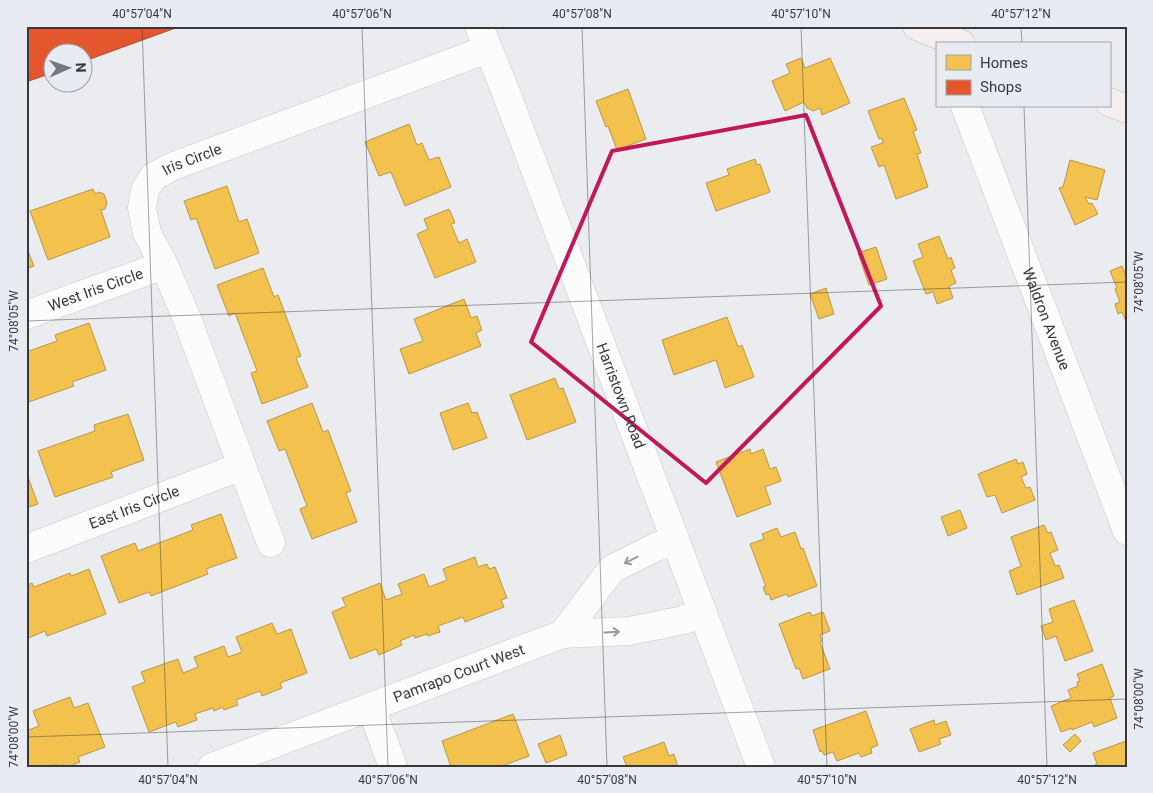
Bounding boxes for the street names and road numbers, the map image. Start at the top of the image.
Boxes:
street label: Iris Circle [159,140,224,179]
street label: West Iris Circle [46,264,146,315]
street label: Waldron Avenue [1019,265,1074,373]
street label: Harristown Road [592,340,649,451]
street label: East Iris Circle [87,482,182,533]
street label: Pamrapo Court West [391,640,527,706]

